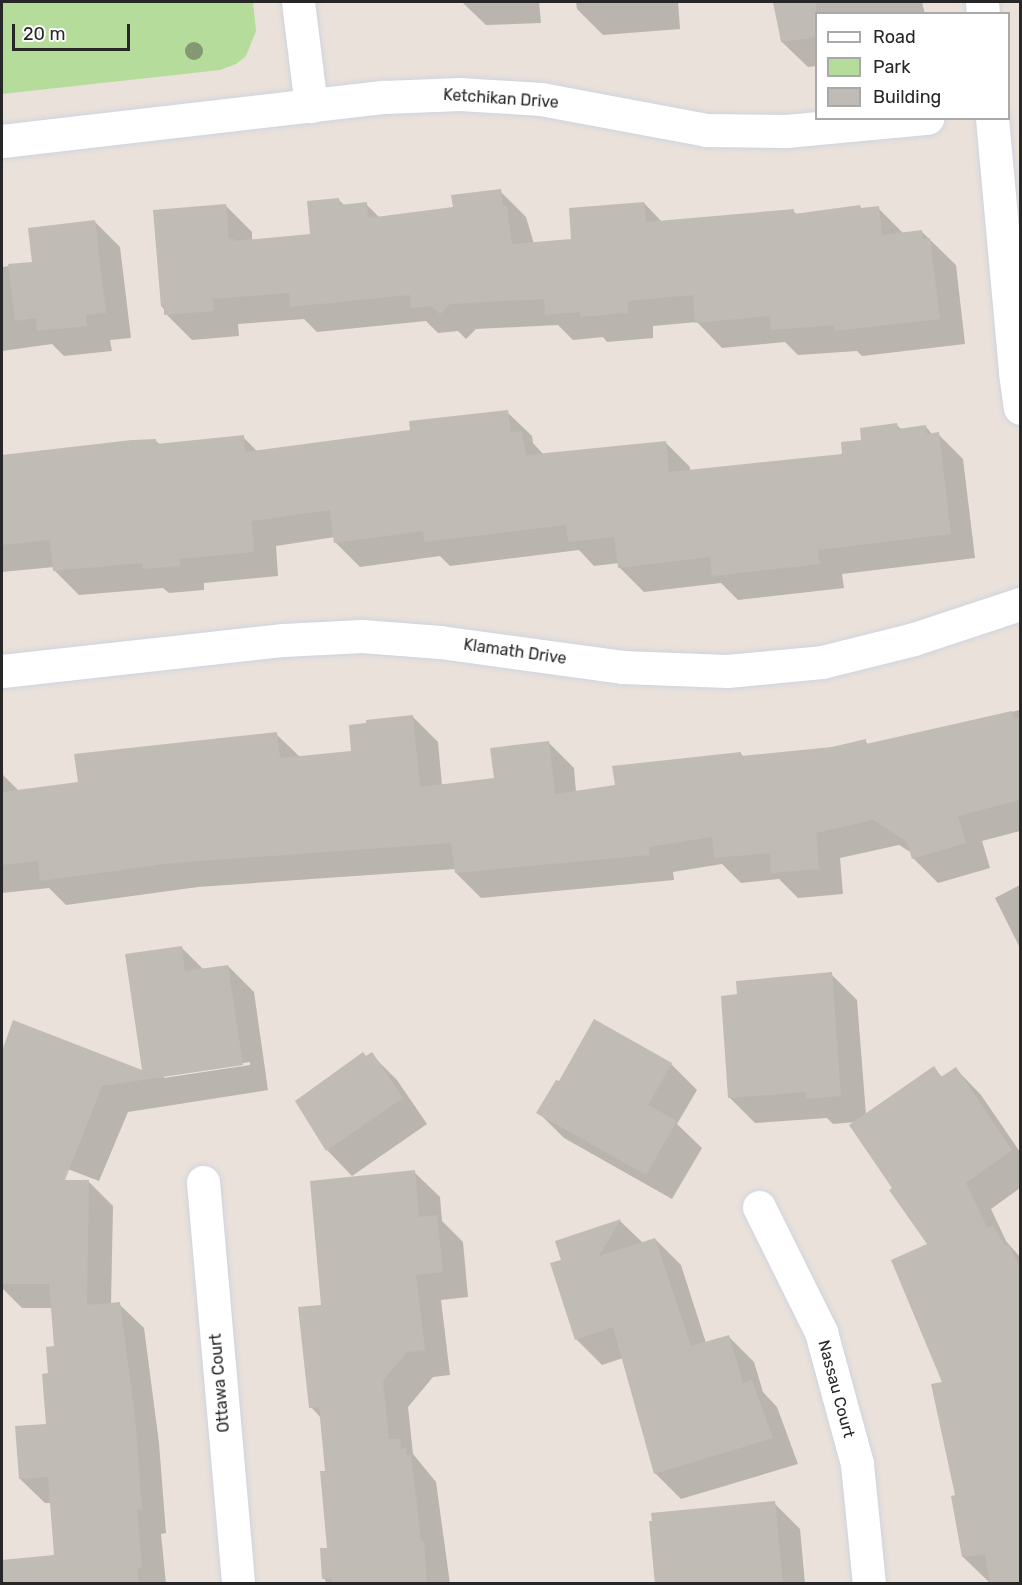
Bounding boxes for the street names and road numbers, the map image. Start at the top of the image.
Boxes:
street label: Ketchikan Drive [443,85,559,113]
street label: Klamath Drive [462,635,568,669]
street label: Ottawa Court [206,1333,234,1433]
street label: Nassau Court [814,1338,858,1440]

